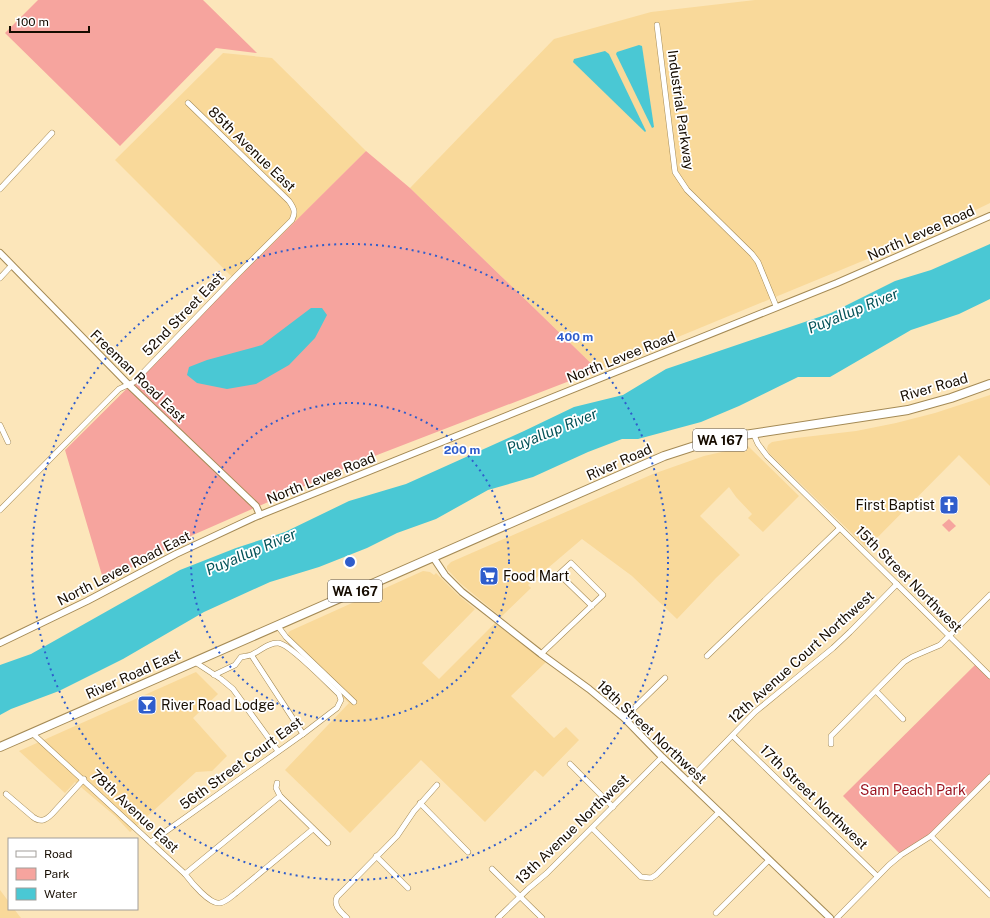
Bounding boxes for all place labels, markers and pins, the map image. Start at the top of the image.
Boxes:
church icon: First Baptist [938,494,960,516]
place label: First Baptist [856,497,935,513]
centre of rings [343,555,357,569]
supermarket icon: Food Mart [478,565,500,587]
place label: Food Mart [503,568,570,584]
bar icon: River Road Lodge [136,694,158,716]
place label: River Road Lodge [161,697,275,713]

